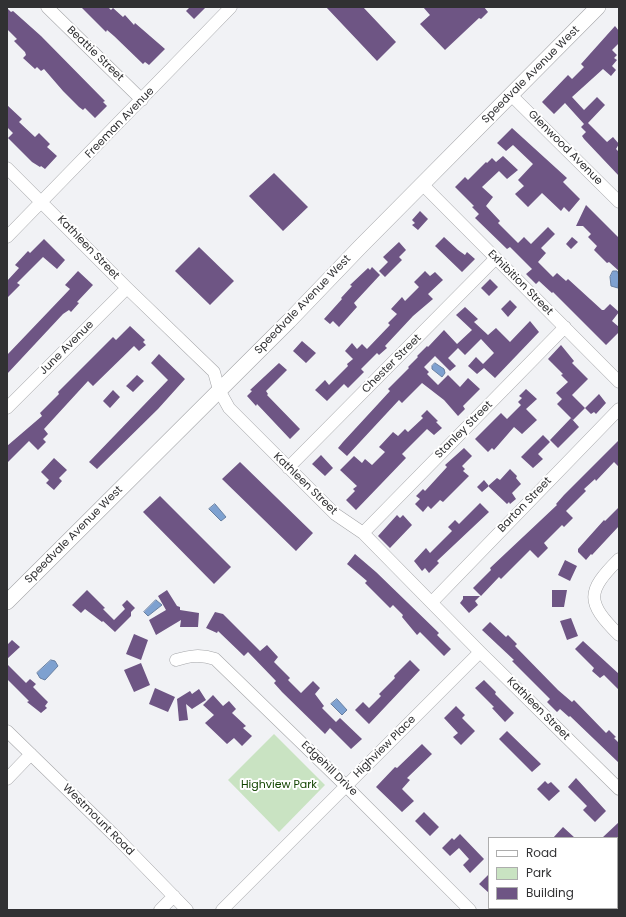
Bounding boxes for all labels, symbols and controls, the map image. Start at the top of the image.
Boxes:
street label: Speedvale Avenue West [479,23,583,127]
street label: Beattie Street [64,24,126,84]
street label: Freeman Avenue [83,85,157,161]
street label: Glenwood Avenue [525,108,605,188]
street label: Kathleen Street [54,213,122,283]
street label: Exhibition Street [485,248,555,318]
street label: Speedvale Avenue West [252,253,354,357]
street label: June Avenue [37,318,97,378]
street label: Chester Street [360,332,424,396]
street label: Stanley Street [433,399,495,461]
street label: Kathleen Street [270,450,340,518]
street label: Barton Street [495,475,555,535]
street label: Speedvale Avenue West [22,483,126,587]
street label: Kathleen Street [504,675,572,743]
street label: Highview Place [351,713,419,781]
street label: Edgehill Drive [298,739,360,799]
park label: Highview Park [241,778,317,792]
street label: Westmount Road [60,782,136,858]
legend [488,837,618,909]
text: Road [526,844,557,861]
text: Park [526,864,552,881]
text: Building [526,884,574,901]

